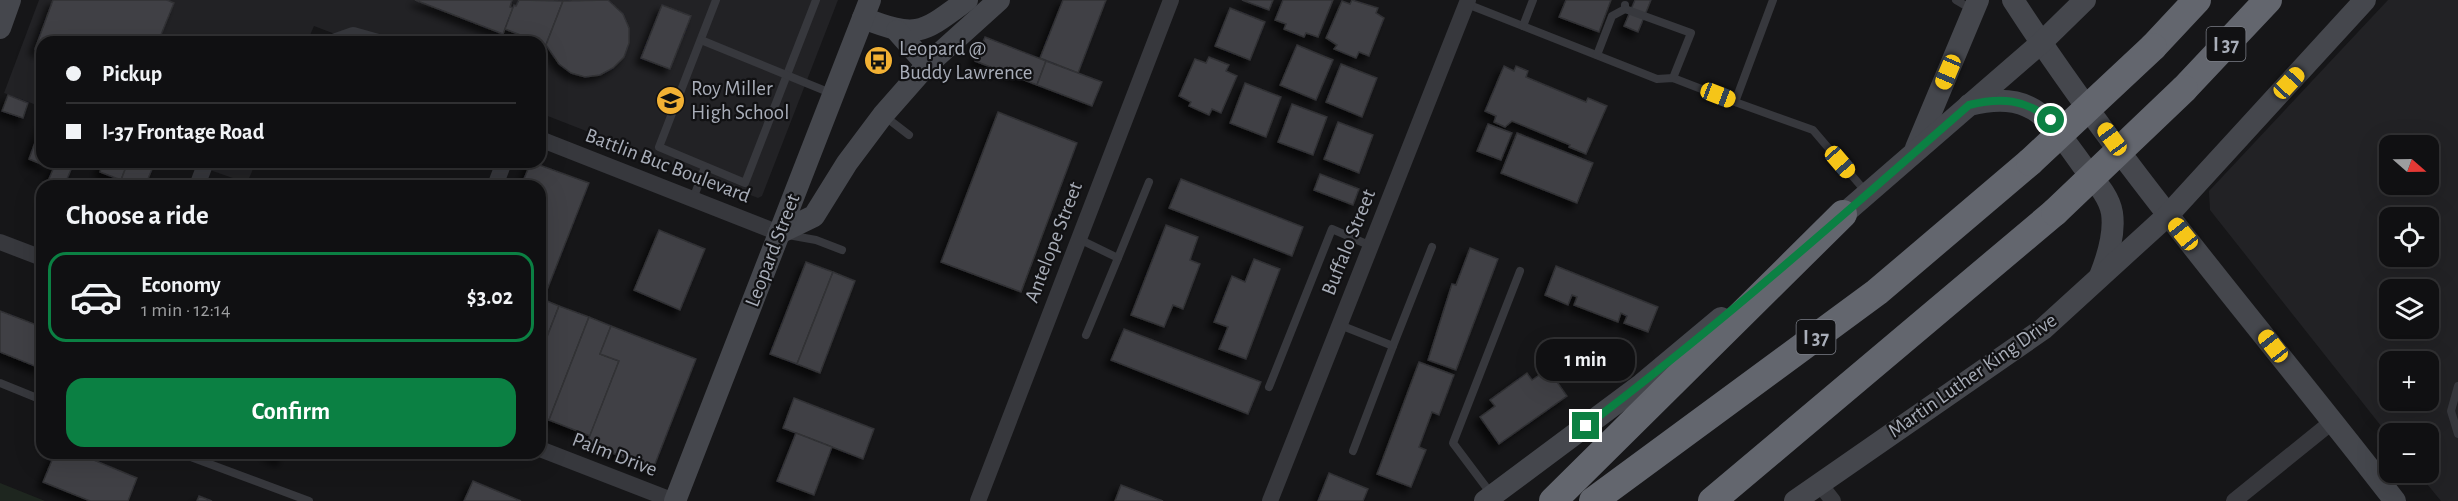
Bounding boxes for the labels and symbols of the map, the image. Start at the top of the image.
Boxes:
road number: I 37 [2206,27,2246,61]
place label: Leopard @ Buddy Lawrence [899,38,1033,83]
bus stop icon: Leopard @ Buddy Lawrence [862,44,894,76]
car [1933,52,1963,92]
car [2270,64,2308,102]
place label: Roy Miller High School [691,78,789,123]
car [1698,80,1738,110]
school or university icon: Roy Miller High School [654,84,686,116]
route start [2037,106,2064,133]
car [2094,119,2130,159]
street label: Battlin Buc Boulevard [582,124,753,207]
north arrow [2379,135,2439,195]
car [1821,143,1859,181]
street label: Antelope Street [1021,179,1086,306]
street label: Buffalo Street [1318,186,1379,298]
street label: Leopard Street [741,191,804,310]
car [2165,214,2201,254]
street label: Martin Luther King Drive [1884,309,2060,442]
road number: I 37 [1796,320,1836,354]
car [2255,326,2291,366]
callout: 1 min [1536,339,1636,381]
route end [1572,412,1599,439]
street label: Palm Drive [569,429,660,480]

